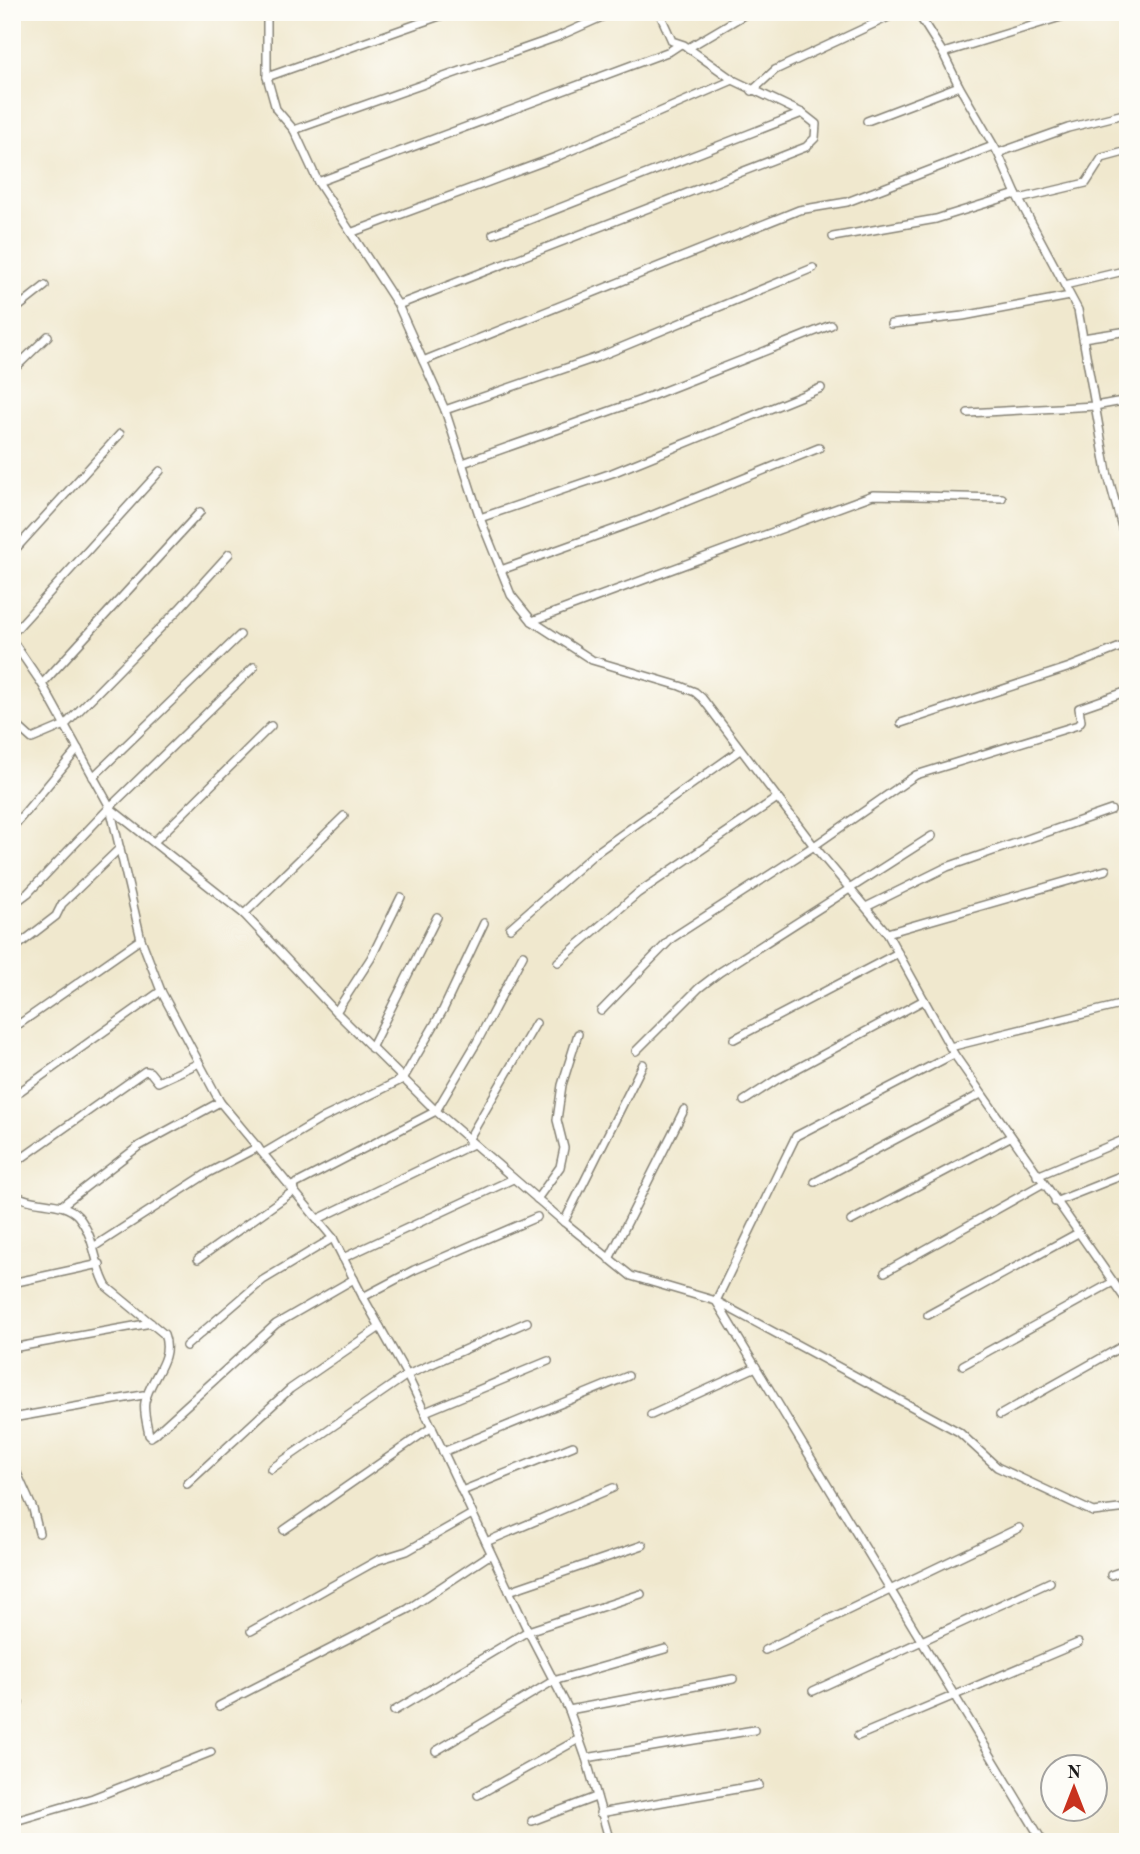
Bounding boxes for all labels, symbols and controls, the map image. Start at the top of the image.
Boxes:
north arrow [1038,1752,1108,1822]
text: N [1067,1764,1082,1783]

